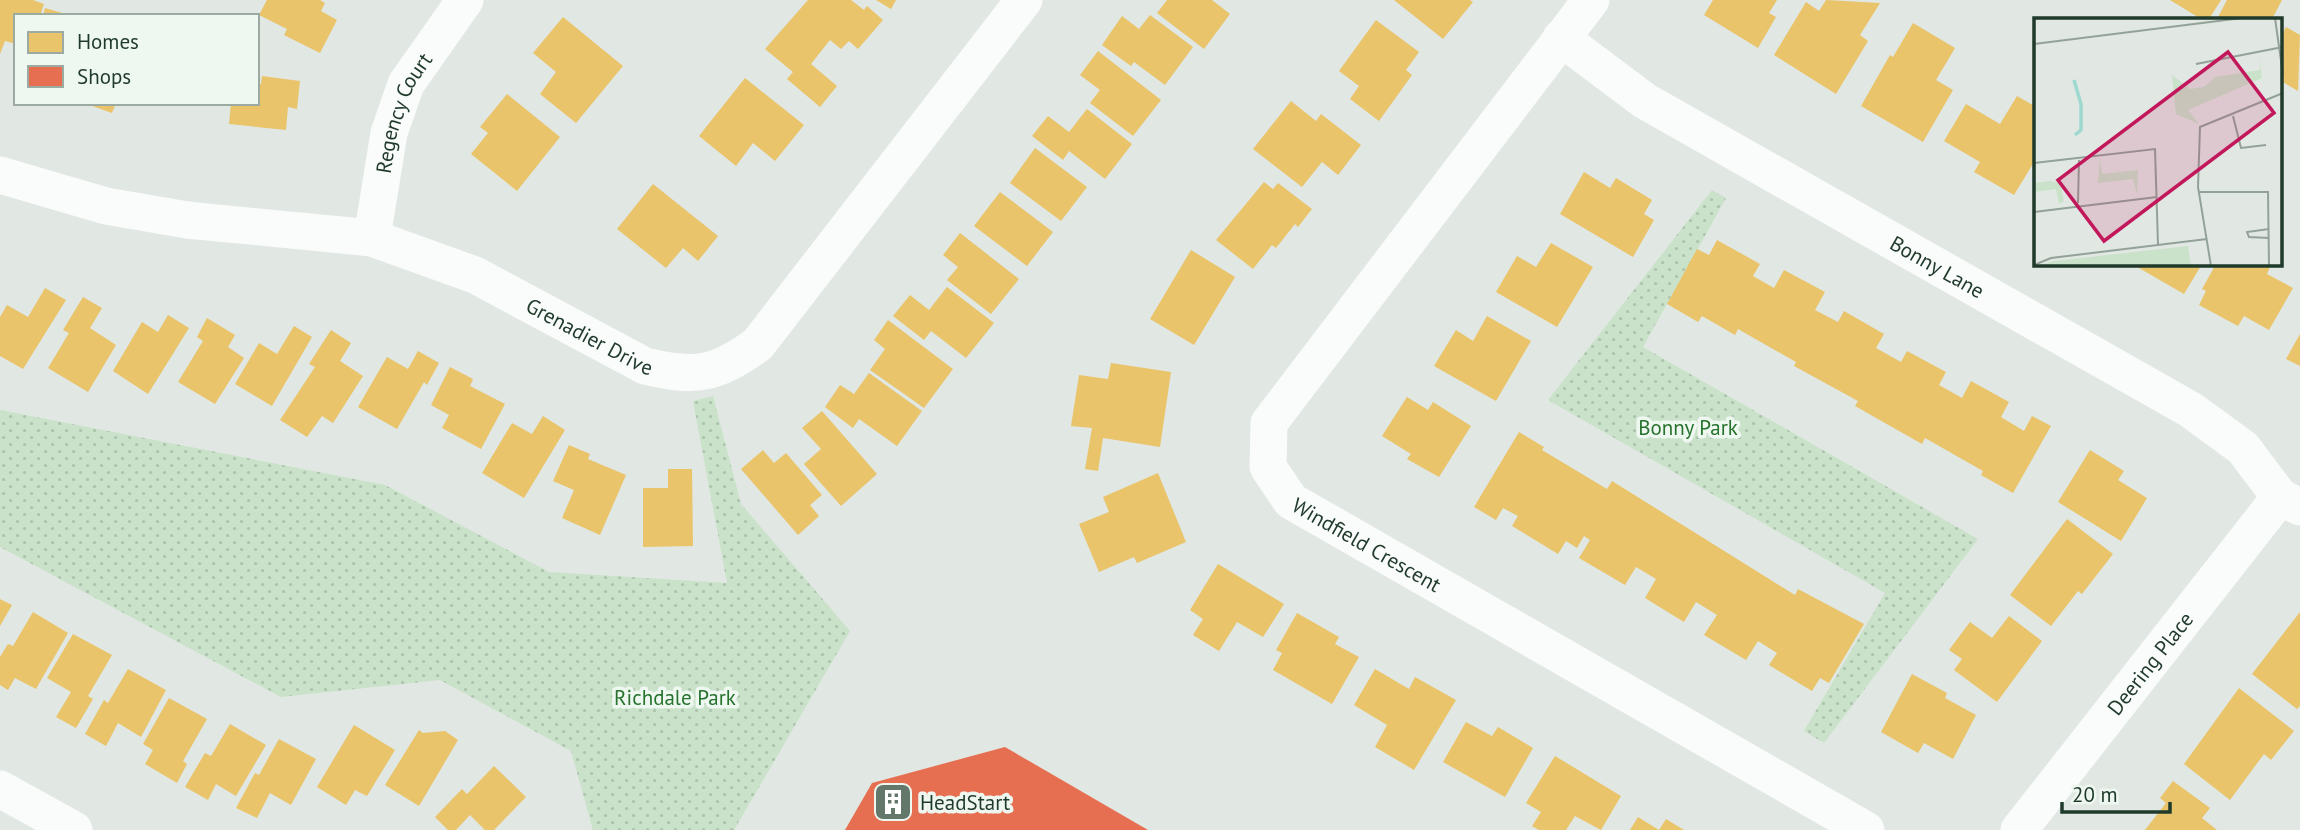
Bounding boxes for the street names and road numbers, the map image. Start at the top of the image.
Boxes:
street label: Regency Court [369,47,438,175]
street label: Bonny Lane [1885,229,1989,304]
street label: Grenadier Drive [522,291,655,381]
street label: Windfield Crescent [1287,491,1446,598]
street label: Deering Place [2101,606,2199,720]

